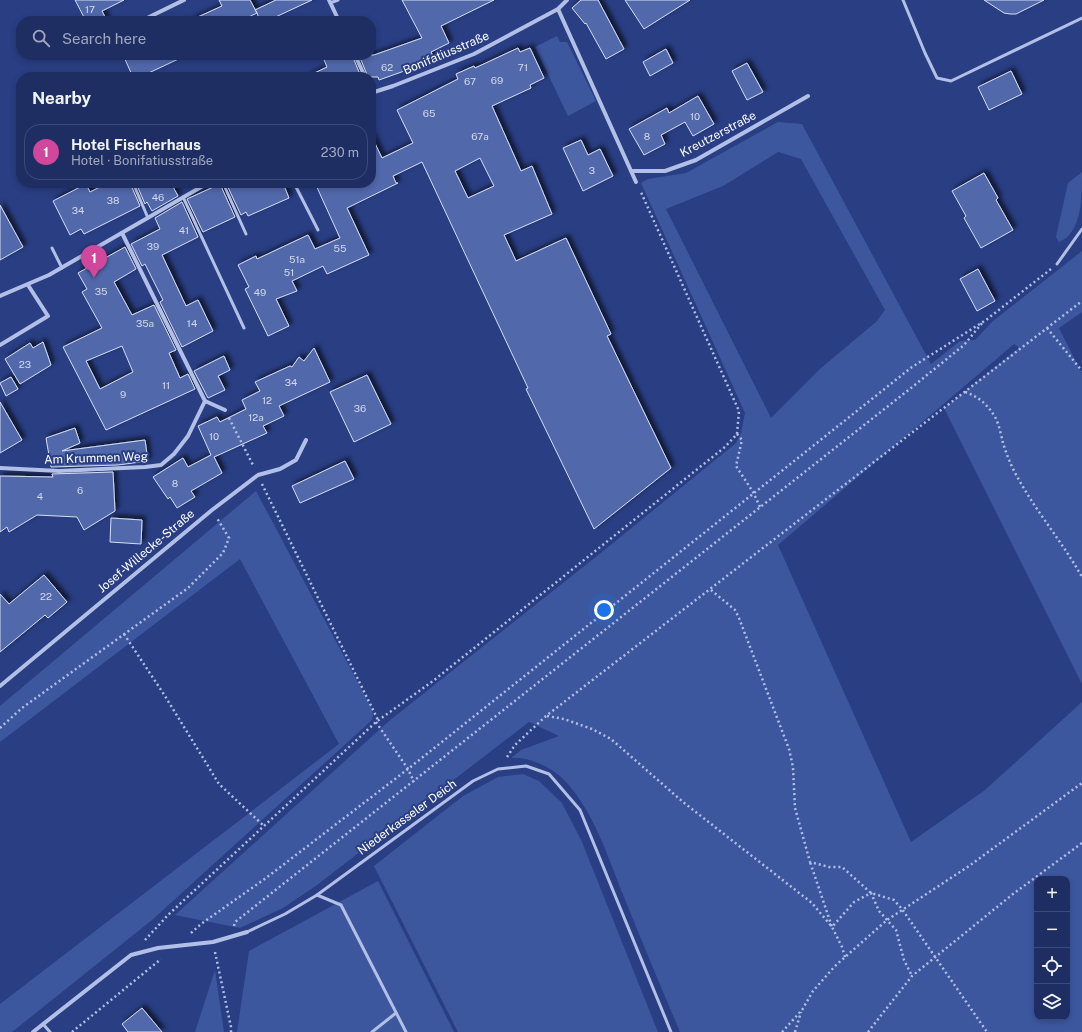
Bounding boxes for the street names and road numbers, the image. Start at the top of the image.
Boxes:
street label: Bonifatiusstraße [401,28,491,77]
street label: Kreutzerstraße [678,108,759,160]
street label: Am Krummen Weg [44,449,148,467]
street label: Josef-Willecke-Straße [95,506,197,596]
street label: Niederkasseler Deich [355,776,459,858]

